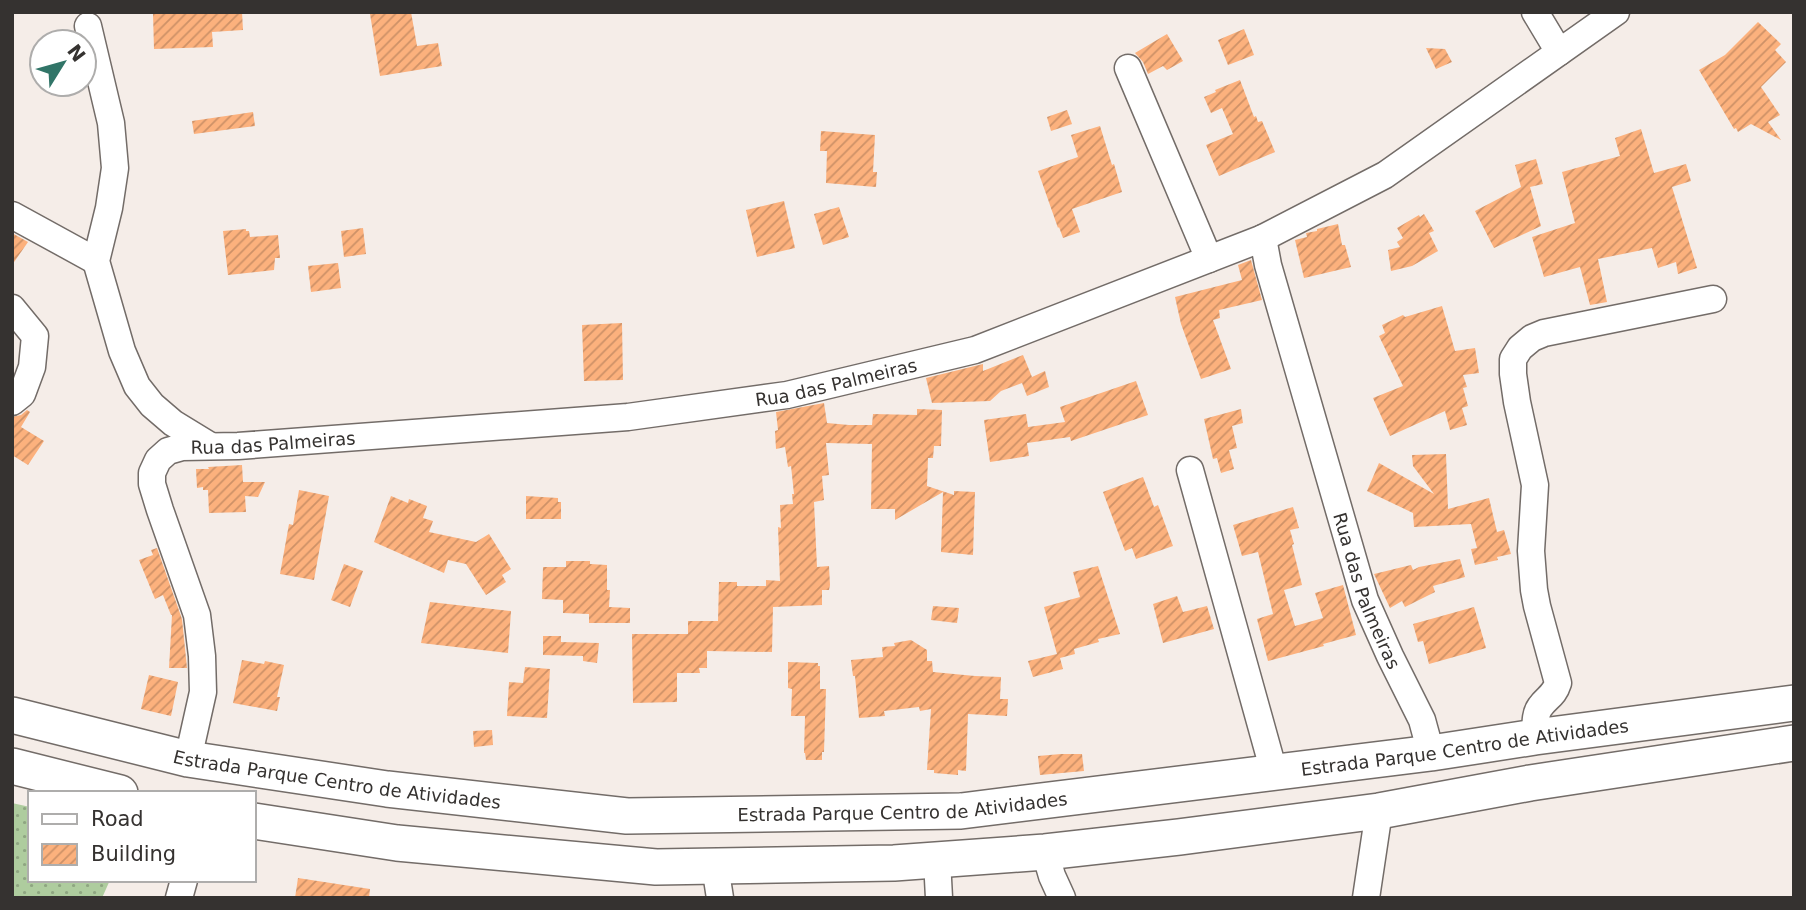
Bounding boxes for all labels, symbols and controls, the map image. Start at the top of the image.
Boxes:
north arrow [28,28,98,98]
text: N [63,40,90,66]
street label: Rua das Palmeiras [754,354,919,410]
street label: Rua das Palmeiras [190,427,356,457]
street label: Rua das Palmeiras [1330,510,1405,672]
street label: Estrada Parque Centro de Atividades [1300,714,1630,779]
street label: Estrada Parque Centro de Atividades [171,745,502,812]
street label: Estrada Parque Centro de Atividades [737,787,1069,825]
legend [28,791,256,882]
text: Road [91,807,144,831]
text: Building [91,842,176,866]

